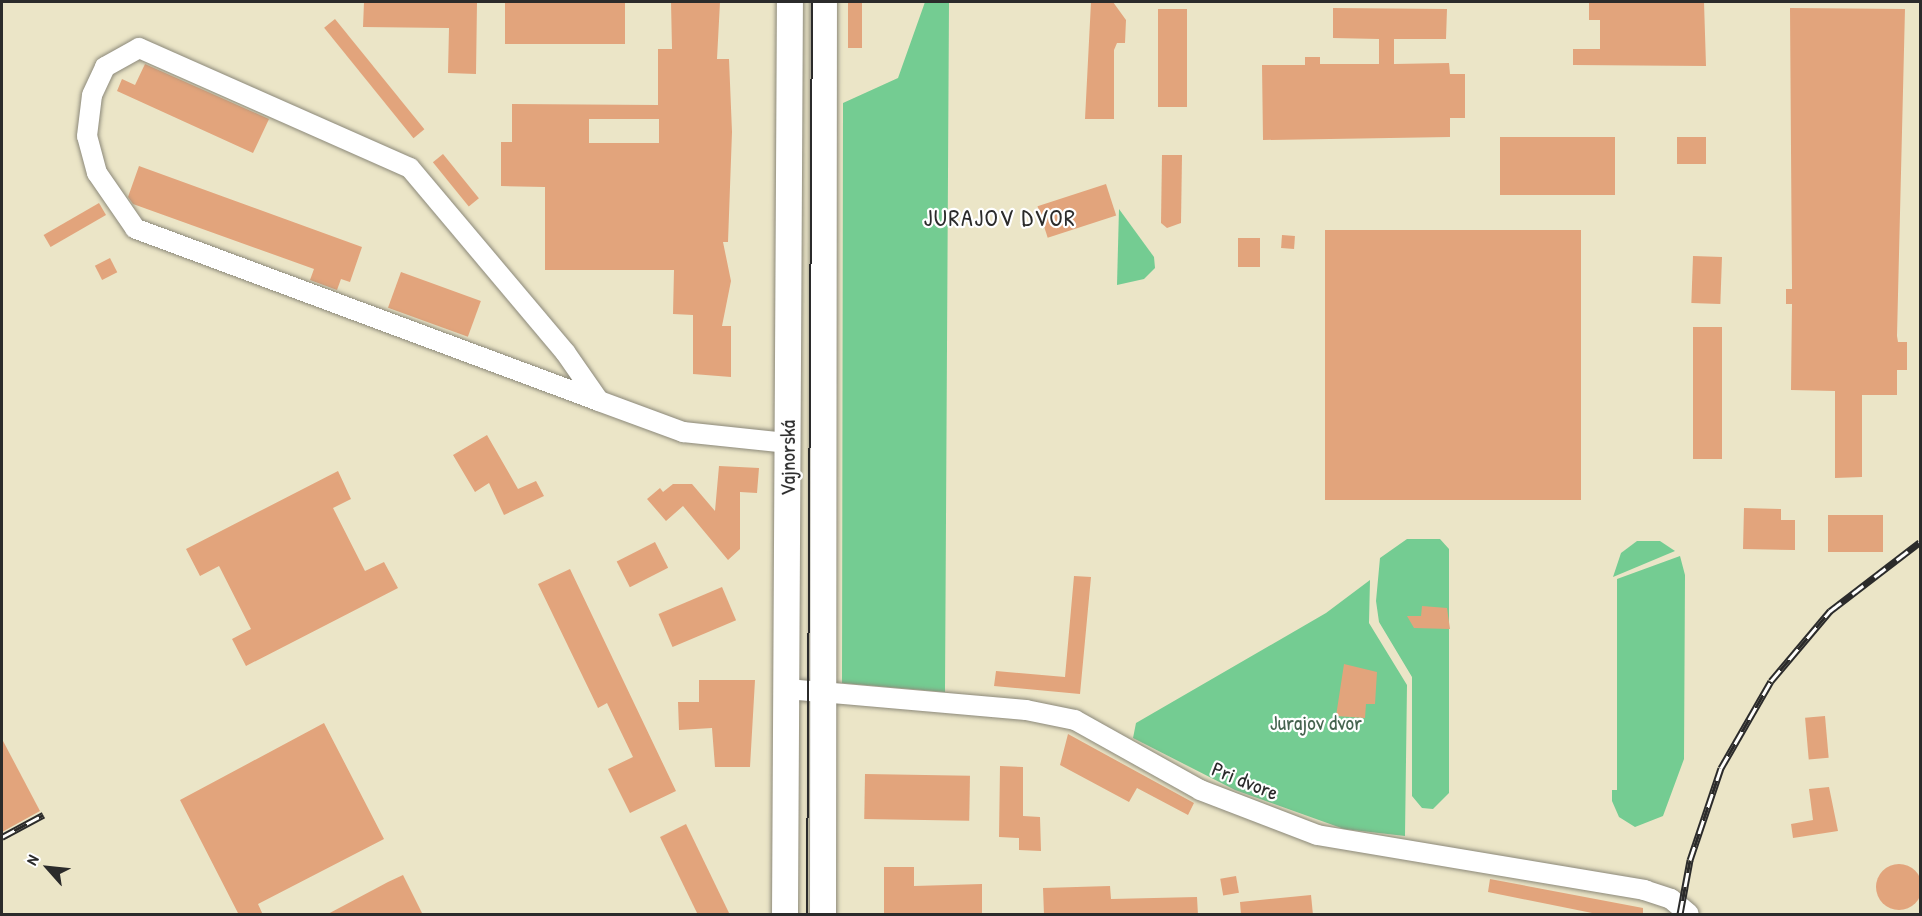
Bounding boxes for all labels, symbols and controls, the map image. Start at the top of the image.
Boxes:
district label: JURAJOV DVOR [923,204,1077,232]
street label: Vajnorská [775,420,801,496]
park label: Jurajov dvor [1270,710,1362,736]
street label: Pri dvore [1208,756,1282,806]
north arrow [18,838,78,898]
text: N [20,851,44,869]

